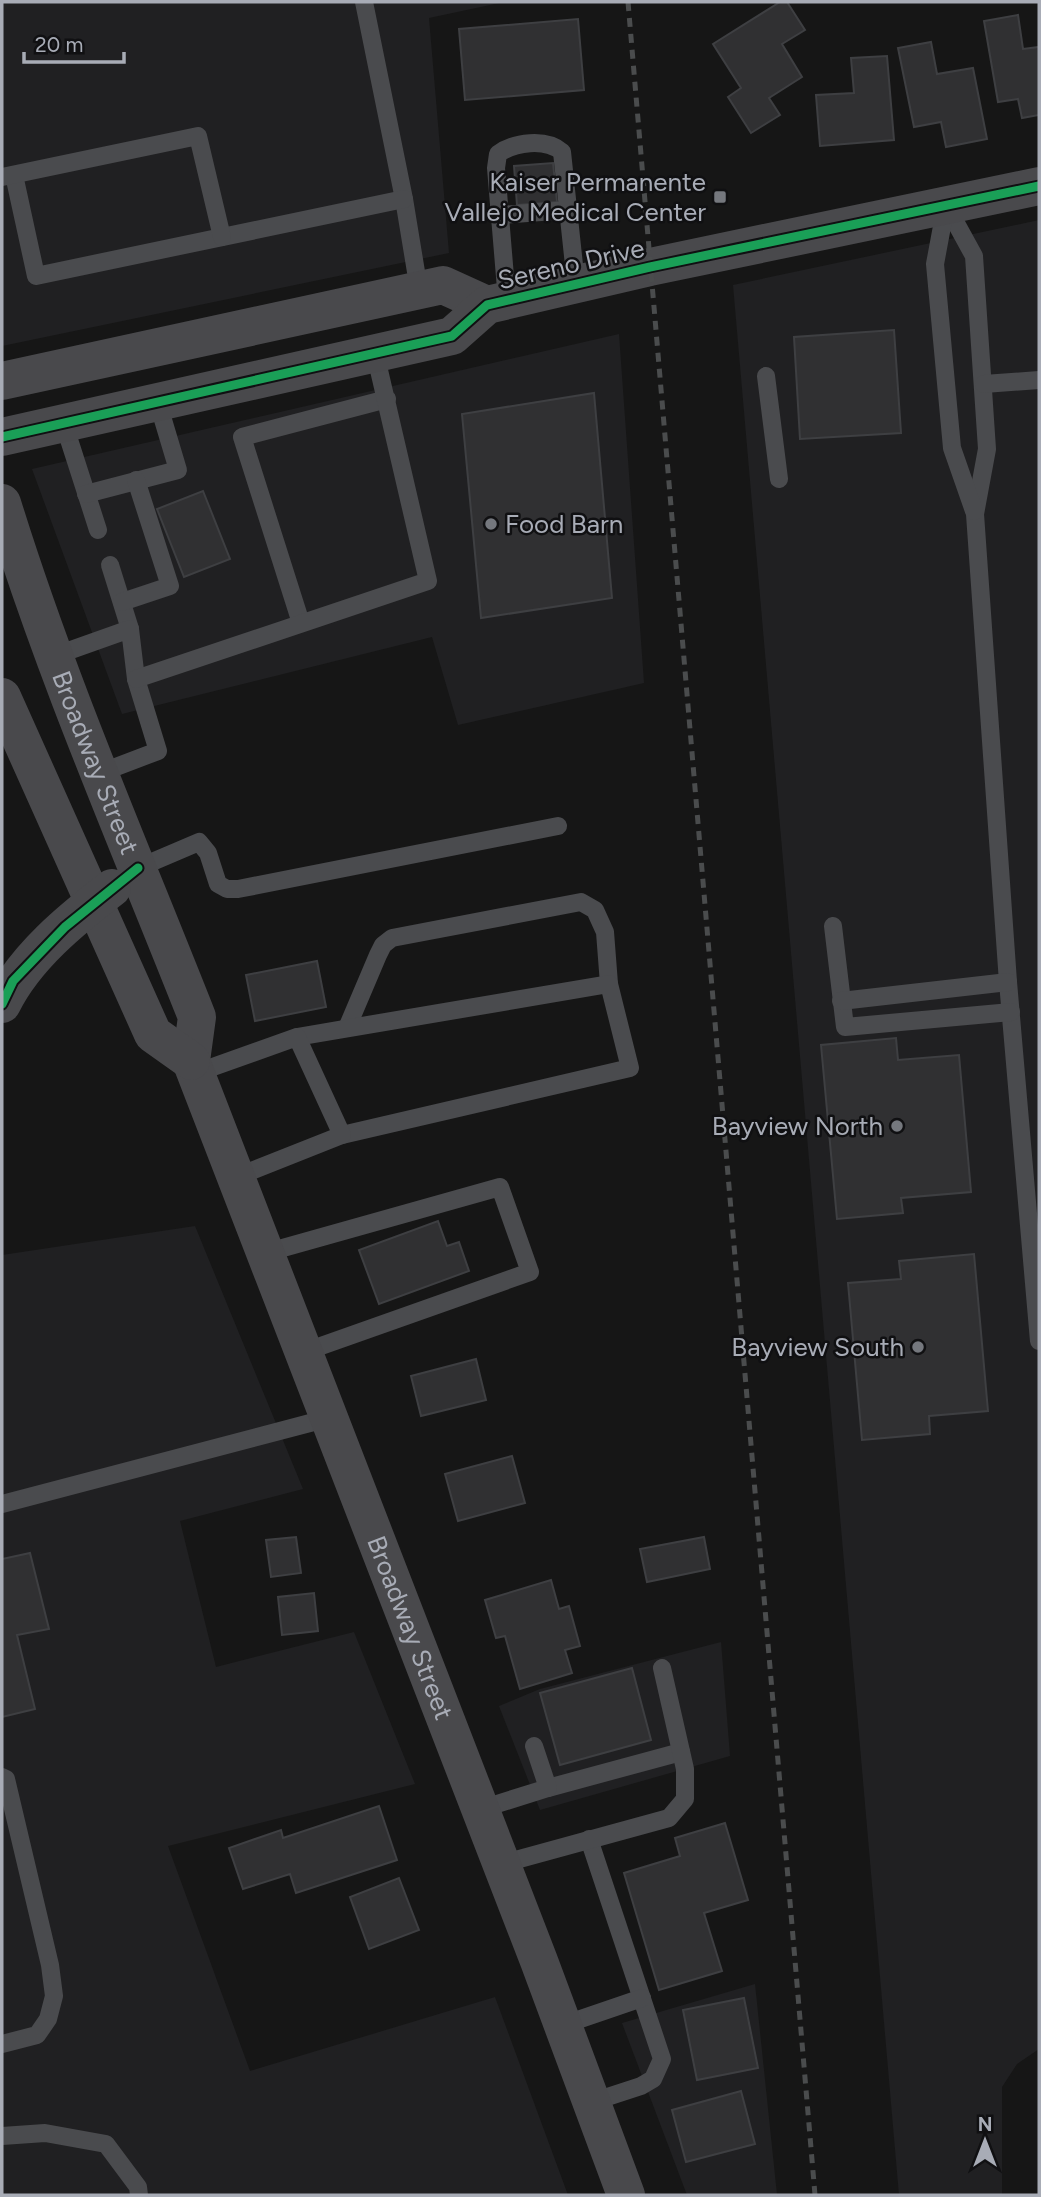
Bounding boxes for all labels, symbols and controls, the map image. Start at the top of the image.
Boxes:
scale bar [24,21,124,65]
text: 20 m [35,32,83,57]
place label: Kaiser Permanente Vallejo Medical Center [445,166,706,228]
marker: Kaiser Permanente Vallejo Medical Center [712,189,728,205]
street label: Sereno Drive [495,232,647,296]
place label: Food Barn [505,508,623,540]
marker: Food Barn [483,516,499,532]
street label: Broadway Street [45,666,146,859]
place label: Bayview North [712,1110,883,1142]
marker: Bayview North [889,1118,905,1134]
place label: Bayview South [731,1331,904,1363]
marker: Bayview South [910,1339,926,1355]
street label: Broadway Street [360,1531,460,1724]
north arrow [950,2106,1020,2176]
text: N [978,2113,992,2136]

